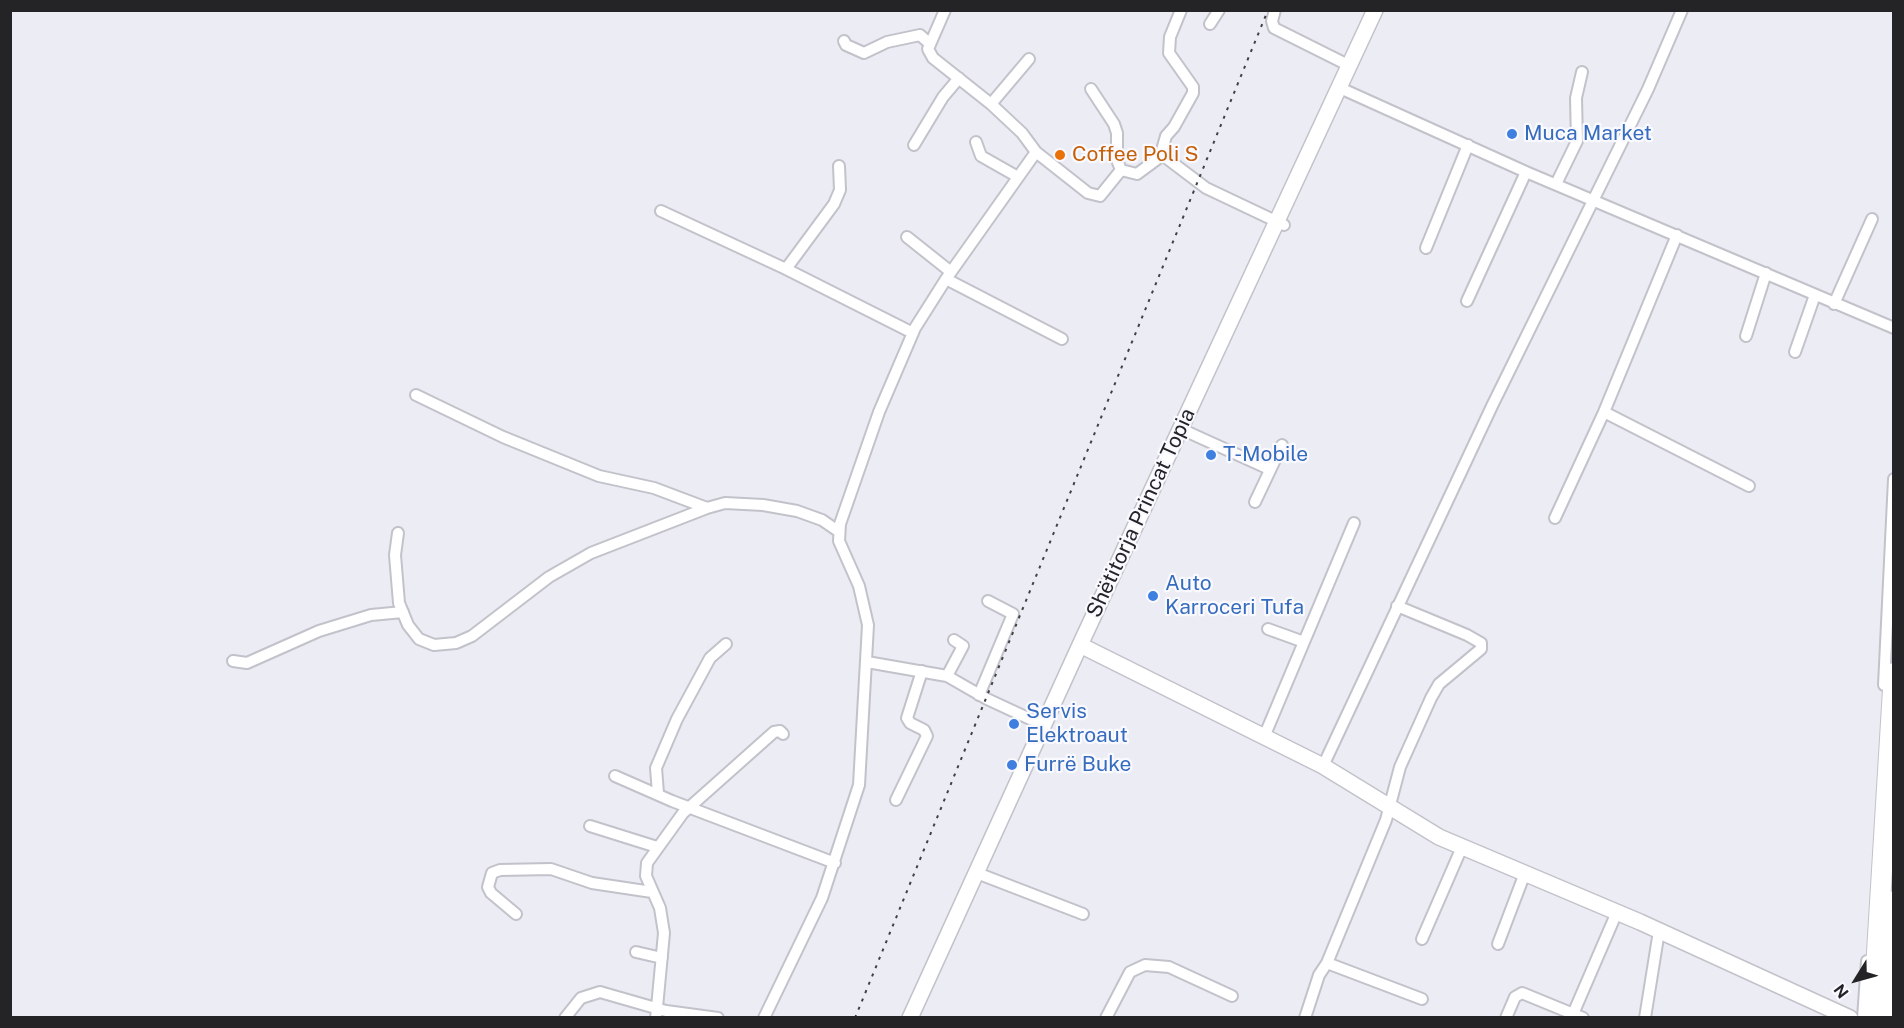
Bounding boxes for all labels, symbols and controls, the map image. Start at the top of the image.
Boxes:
place label: Muca Market [1524,121,1652,147]
marker: Muca Market [1505,127,1519,141]
place label: Coffee Poli S [1072,142,1198,168]
marker: Coffee Poli S [1053,148,1067,162]
street label: Shëtitorja Princat Topia [1081,404,1201,622]
place label: T-Mobile [1223,442,1308,468]
marker: T-Mobile [1204,448,1218,462]
place label: Auto Karroceri Tufa [1165,571,1304,621]
marker: Auto Karroceri Tufa [1146,589,1160,603]
place label: Servis Elektroaut [1026,699,1128,749]
marker: Servis Elektroaut [1007,717,1021,731]
place label: Furrë Buke [1024,752,1131,778]
marker: Furrë Buke [1005,758,1019,772]
north arrow [1826,950,1886,1010]
text: N [1830,980,1853,1002]

